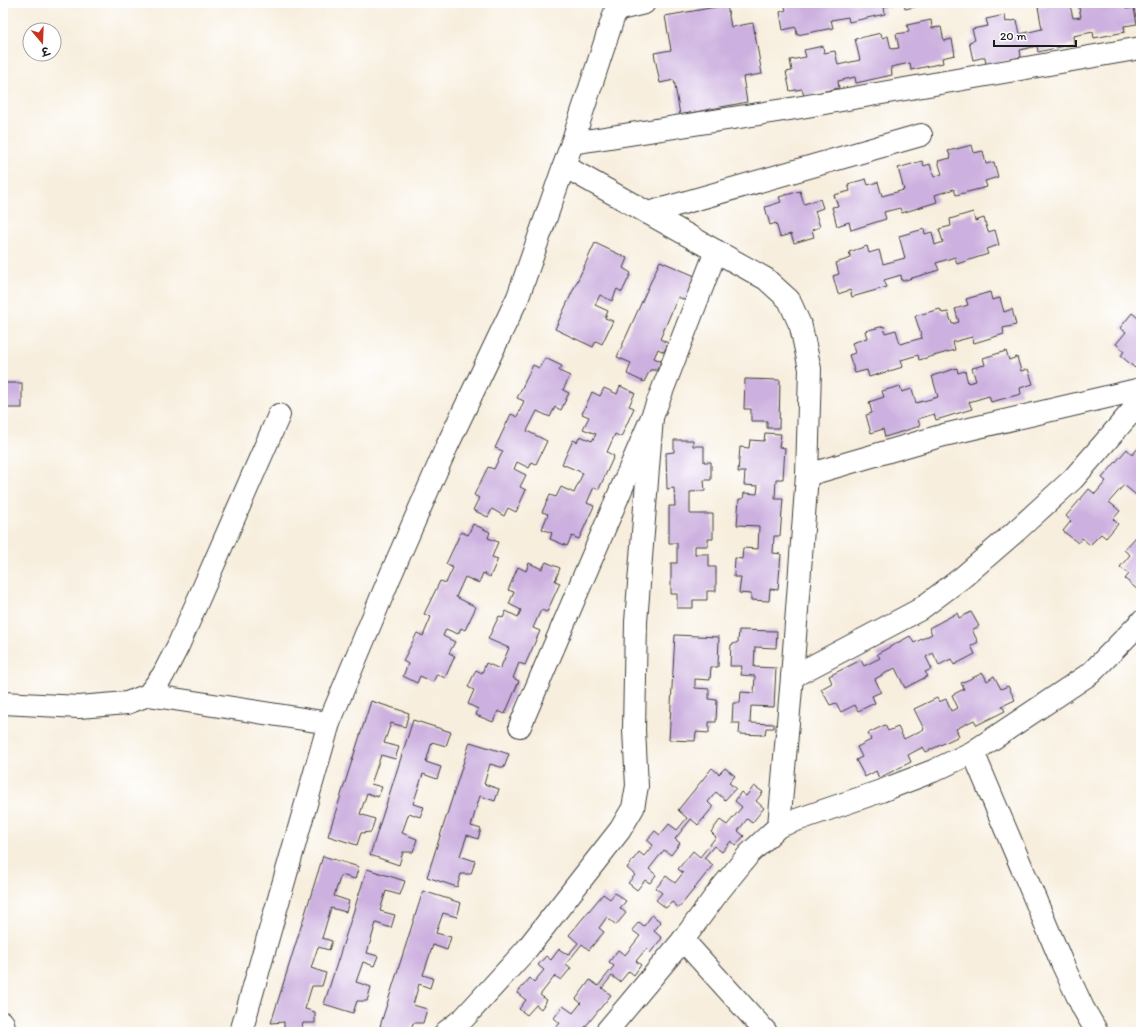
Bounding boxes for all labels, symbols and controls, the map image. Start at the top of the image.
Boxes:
north arrow [22,22,62,62]
scale bar [994,22,1076,48]
text: 20 m [1000,29,1027,43]
text: उ [38,43,52,59]

